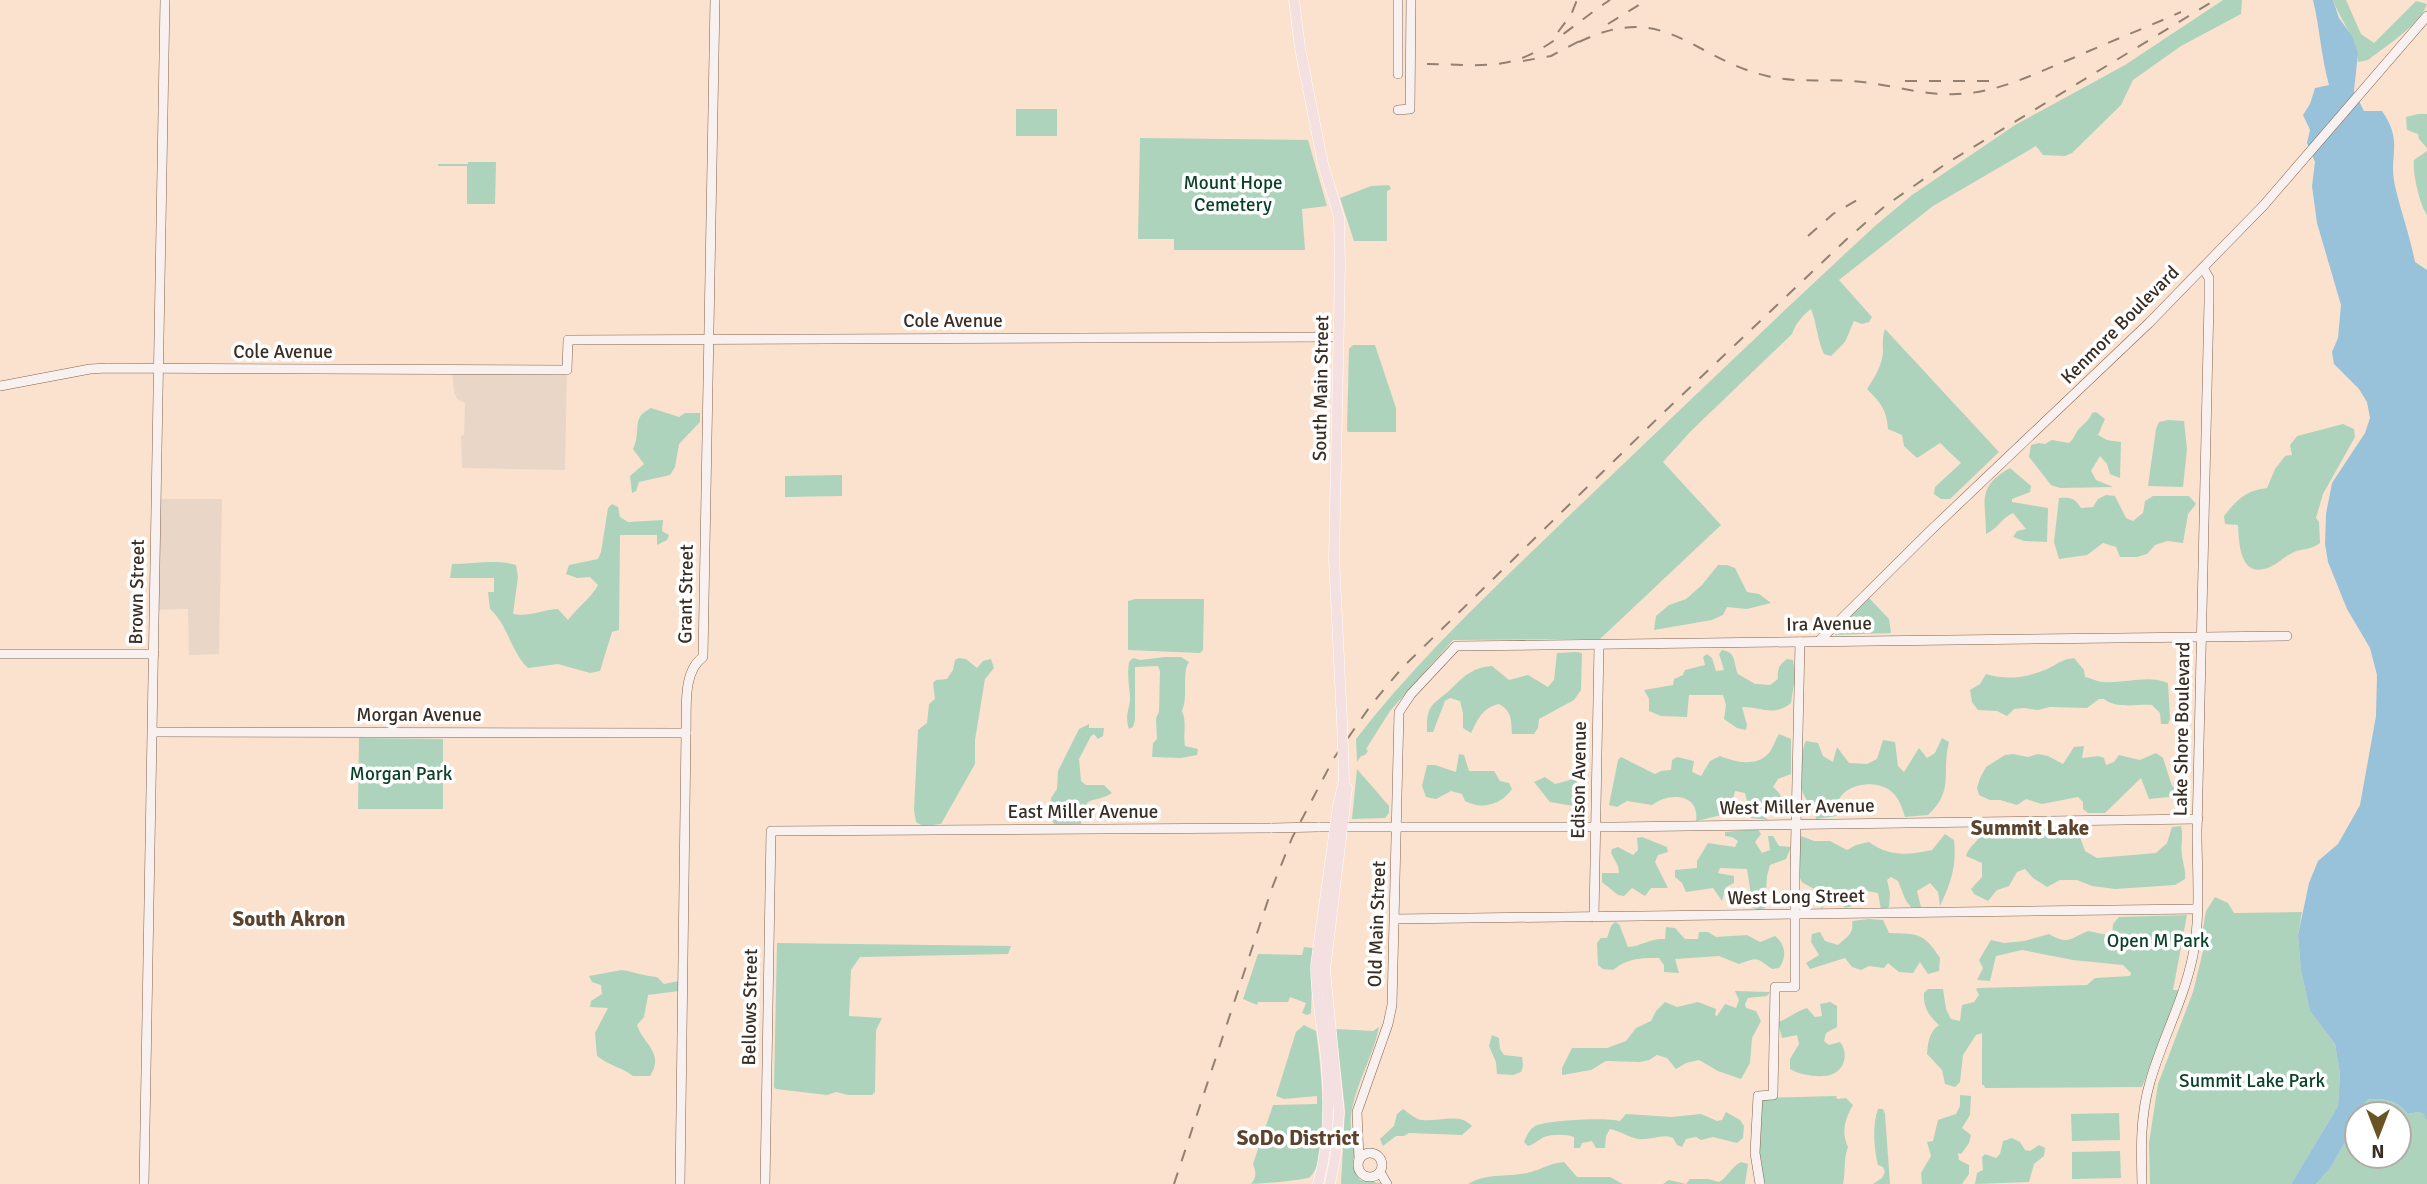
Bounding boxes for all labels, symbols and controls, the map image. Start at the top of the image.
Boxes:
park label: Mount Hope Cemetery [1183,171,1283,217]
street label: Kenmore Boulevard [2056,261,2184,389]
street label: Cole Avenue [903,309,1003,333]
street label: South Main Street [1308,314,1334,461]
street label: Cole Avenue [233,340,333,364]
street label: Brown Street [124,539,150,645]
street label: Grant Street [673,544,699,644]
street label: Ira Avenue [1786,611,1872,637]
street label: Lake Shore Boulevard [2168,641,2196,817]
street label: Morgan Avenue [356,703,482,727]
street label: Edison Avenue [1566,721,1592,839]
park label: Morgan Park [350,762,453,786]
street label: West Miller Avenue [1719,794,1875,820]
street label: East Miller Avenue [1008,800,1158,824]
district label: Summit Lake [1971,815,2089,841]
street label: Old Main Street [1363,860,1391,988]
street label: West Long Street [1727,884,1865,910]
district label: South Akron [233,906,345,932]
park label: Open M Park [2107,929,2210,953]
street label: Bellows Street [737,948,763,1066]
park label: Summit Lake Park [2179,1069,2325,1093]
north arrow [2343,1100,2413,1170]
district label: SoDo District [1237,1125,1359,1151]
text: N [2371,1139,2385,1163]

